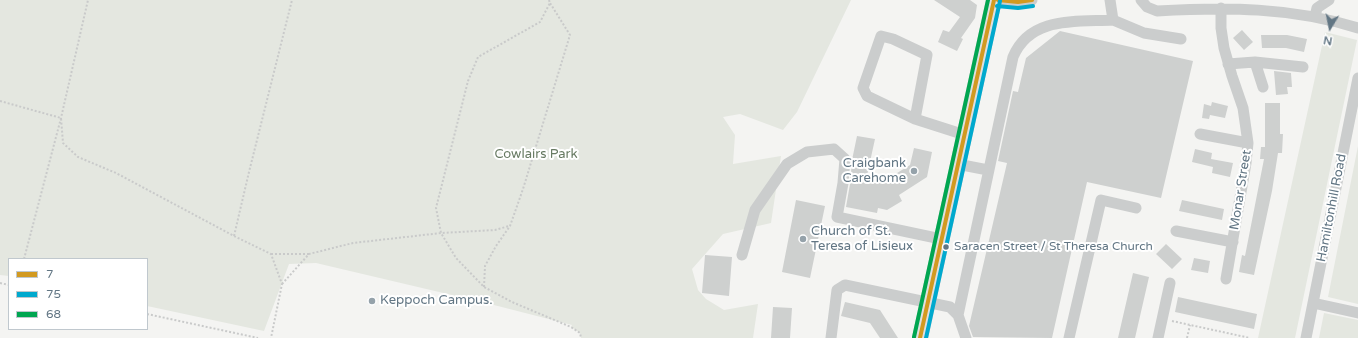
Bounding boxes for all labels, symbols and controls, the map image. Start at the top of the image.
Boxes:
north arrow [1310,8,1350,48]
text: N [1322,33,1333,47]
park label: Cowlairs Park [494,147,578,163]
street label: Monar Street [1227,149,1255,231]
street label: Hamiltonhill Road [1314,153,1350,263]
place label: Craigbank Carehome [842,156,906,187]
marker: Craigbank Carehome [909,166,919,176]
place label: Church of St. Teresa of Lisieux [811,224,913,255]
marker: Church of St. Teresa of Lisieux [798,234,808,244]
place label: Saracen Street / St Theresa Church [954,240,1153,254]
marker: Saracen Street / St Theresa Church [941,242,951,252]
legend [8,258,148,330]
text: 7 [46,267,54,281]
text: 75 [46,287,61,301]
place label: Keppoch Campus. [380,293,493,309]
marker: Keppoch Campus. [367,296,377,306]
text: 68 [46,307,61,321]

